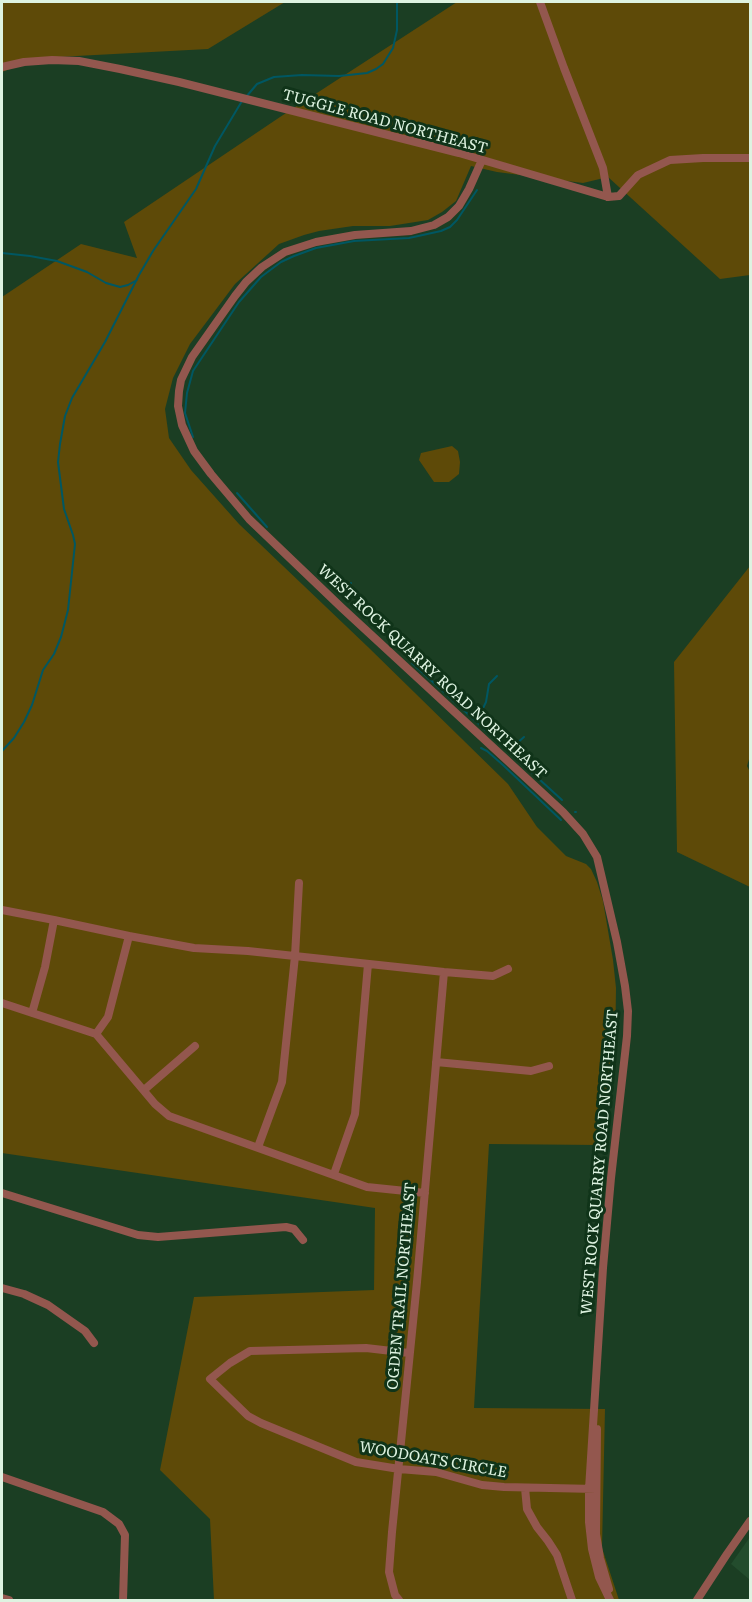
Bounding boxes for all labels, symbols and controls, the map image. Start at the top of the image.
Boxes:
street label: TUGGLE ROAD NORTHEAST [280,86,490,158]
street label: WEST ROCK QUARRY ROAD NORTHEAST [314,561,550,783]
street label: WEST ROCK QUARRY ROAD NORTHEAST [578,1008,622,1316]
street label: OGDEN TRAIL NORTHEAST [384,1181,420,1391]
street label: WOODOATS CIRCLE [358,1438,508,1482]

